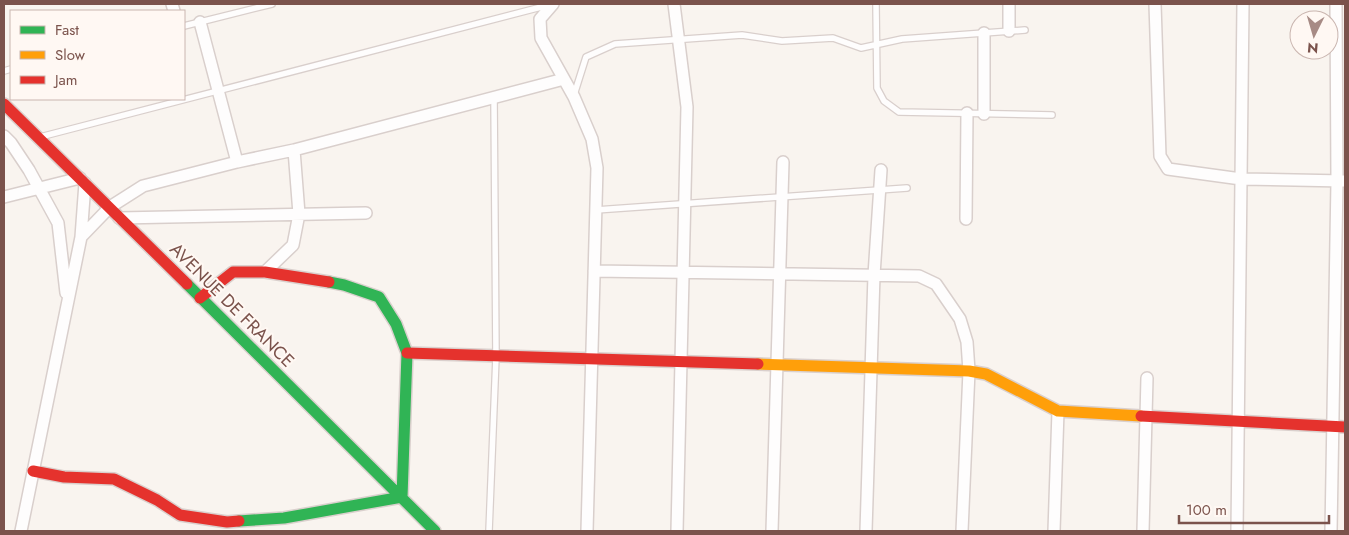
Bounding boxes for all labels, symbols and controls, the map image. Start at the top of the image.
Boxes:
legend [10,10,185,100]
north arrow [1289,10,1339,60]
text: Fast [55,19,79,41]
text: N [1306,38,1319,58]
text: Slow [55,44,86,66]
text: Jam [53,69,78,91]
street label: AVENUE DE FRANCE [164,237,300,373]
scale bar [1179,492,1329,524]
text: 100 m [1186,499,1227,521]

